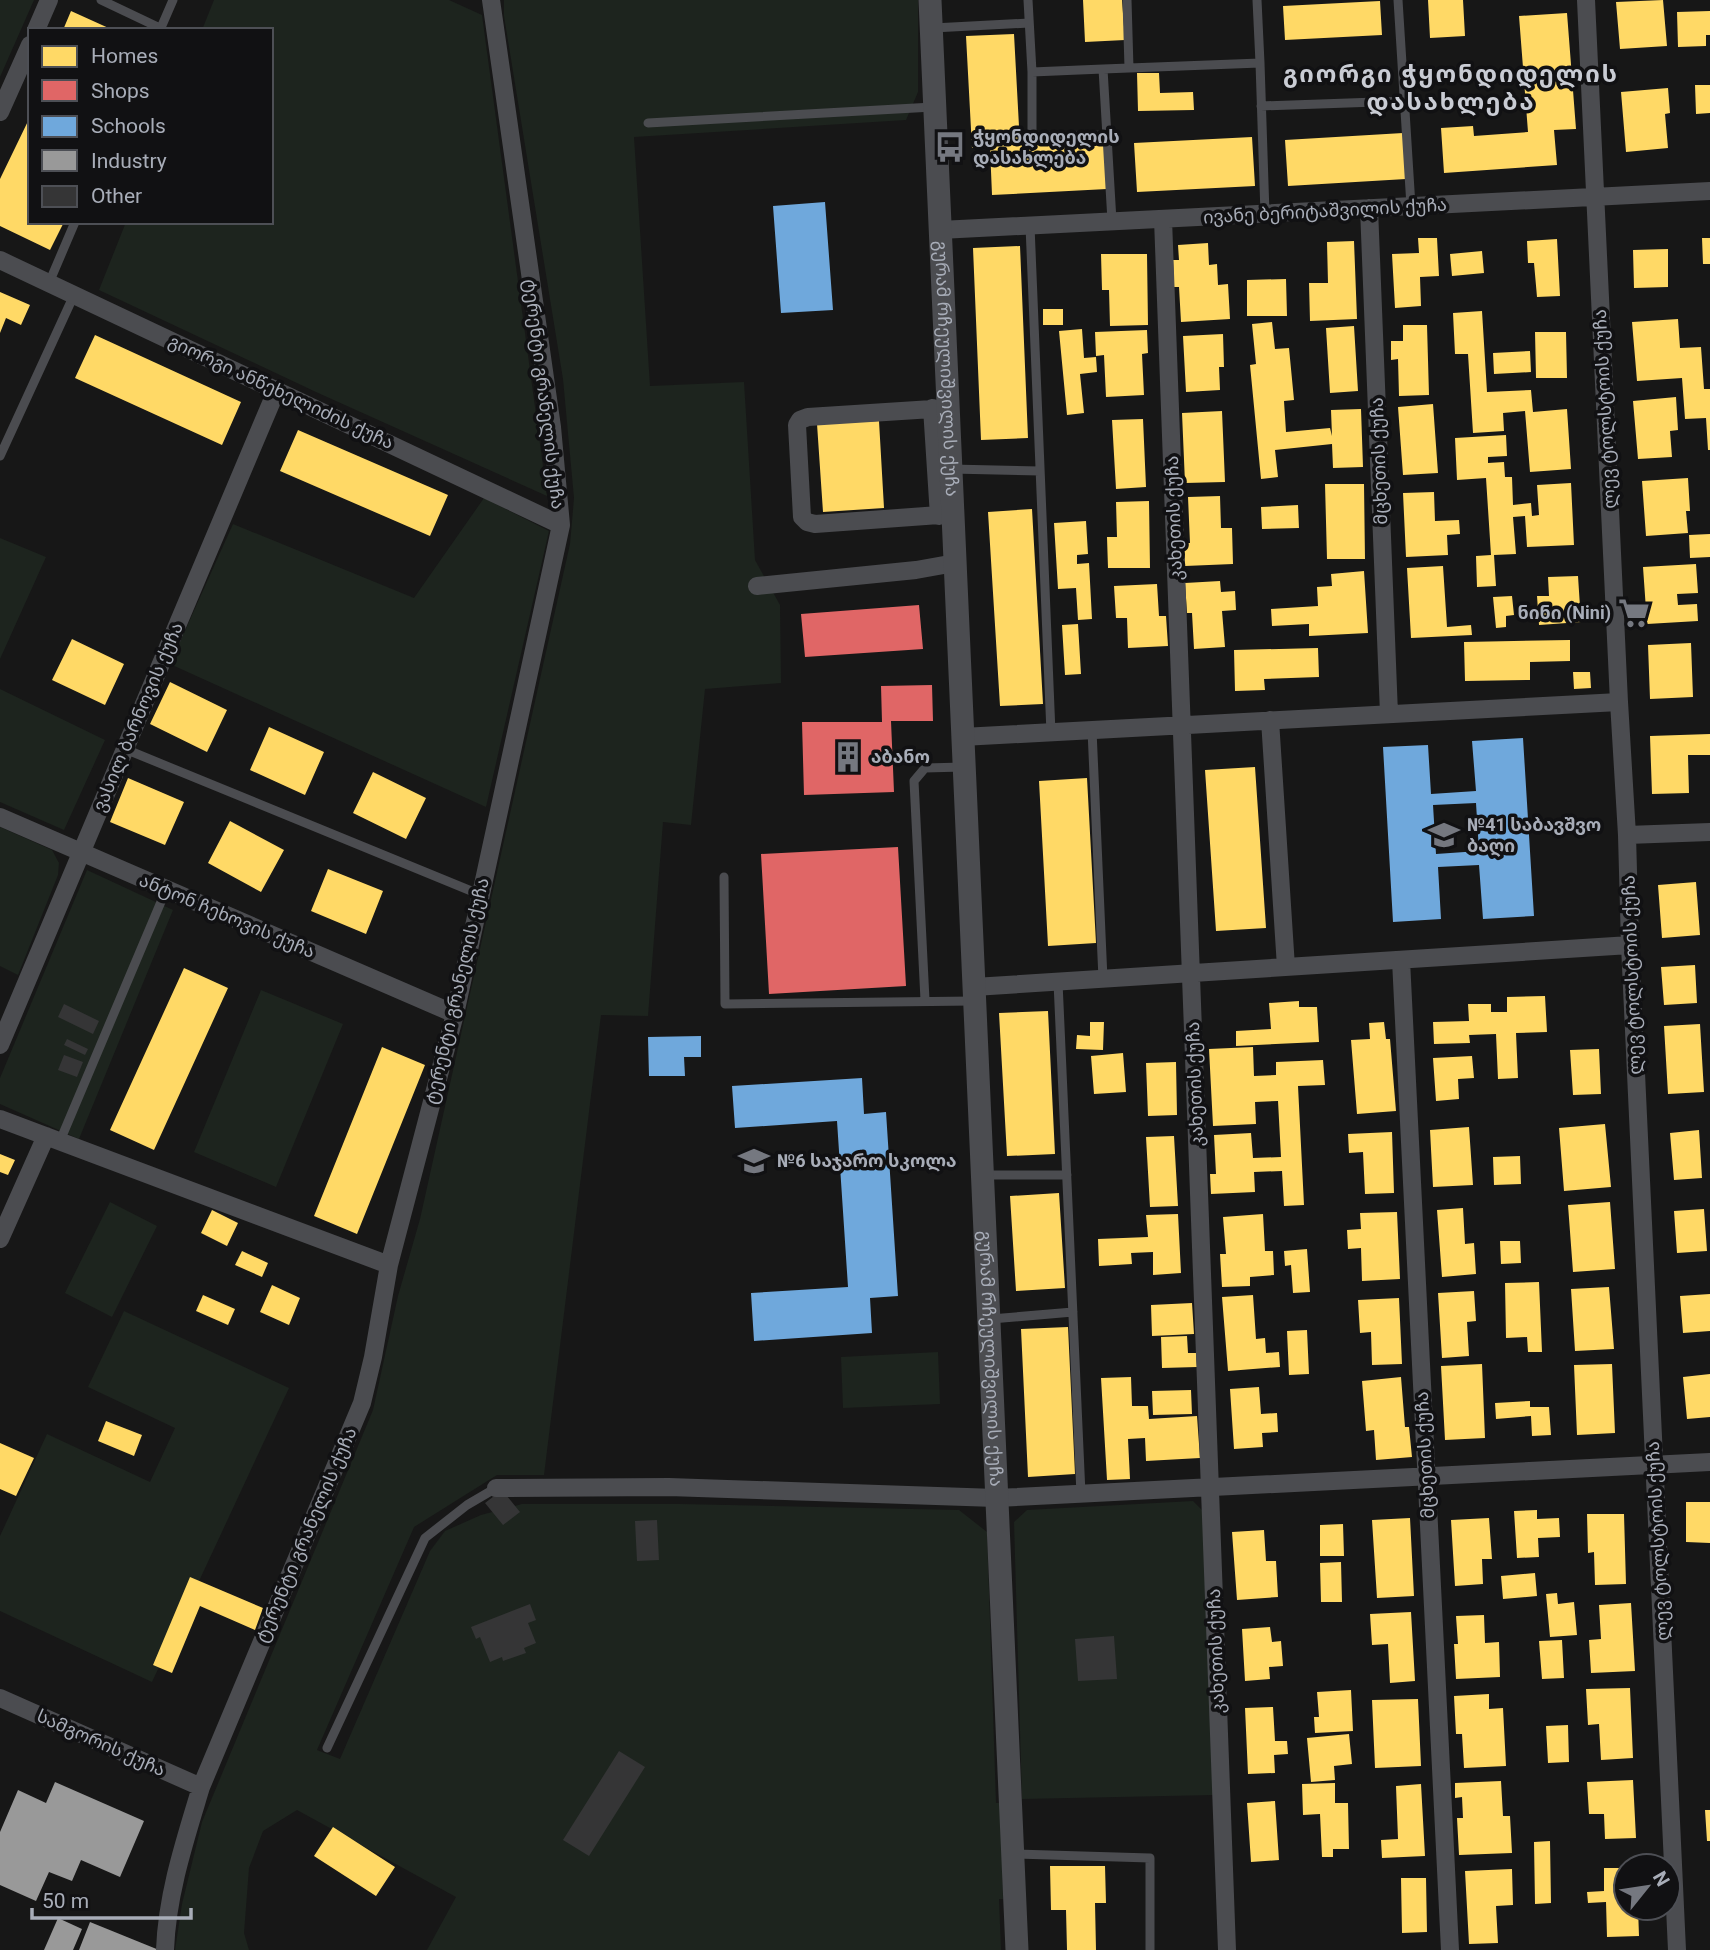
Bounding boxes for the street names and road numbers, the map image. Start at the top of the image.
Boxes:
street label: ივანე ბერიტაშვილის ქუჩა [1203,194,1447,228]
street label: გურამ რჩეულიშვილის ქუჩა [930,240,963,497]
street label: ტერენტი გრანელის ქუჩა [519,278,569,510]
street label: ლევ ტოლსტოის ქუჩა [1589,309,1621,509]
street label: გიორგი ანწეხელიძის ქუჩა [165,330,397,454]
street label: მცხეთის ქუჩა [1366,397,1392,525]
street label: კახეთის ქუჩა [1161,455,1187,581]
street label: ვასილ ბარნოვის ქუჩა [88,619,188,815]
street label: ანტონ ჩეხოვის ქუჩა [136,869,318,963]
street label: ლევ ტოლსტოის ქუჩა [1618,875,1646,1075]
street label: ტერენტი გრანელის ქუჩა [420,876,494,1106]
street label: კახეთის ქუჩა [1182,1021,1208,1147]
street label: გურამ რჩეულიშვილის ქუჩა [974,1230,1007,1487]
street label: მცხეთის ქუჩა [1411,1391,1439,1519]
street label: ტერენტი გრანელის ქუჩა [251,1424,361,1646]
street label: ლევ ტოლსტოის ქუჩა [1642,1441,1674,1641]
street label: კახეთის ქუჩა [1203,1588,1229,1714]
street label: სამგორის ქუჩა [33,1705,169,1781]

